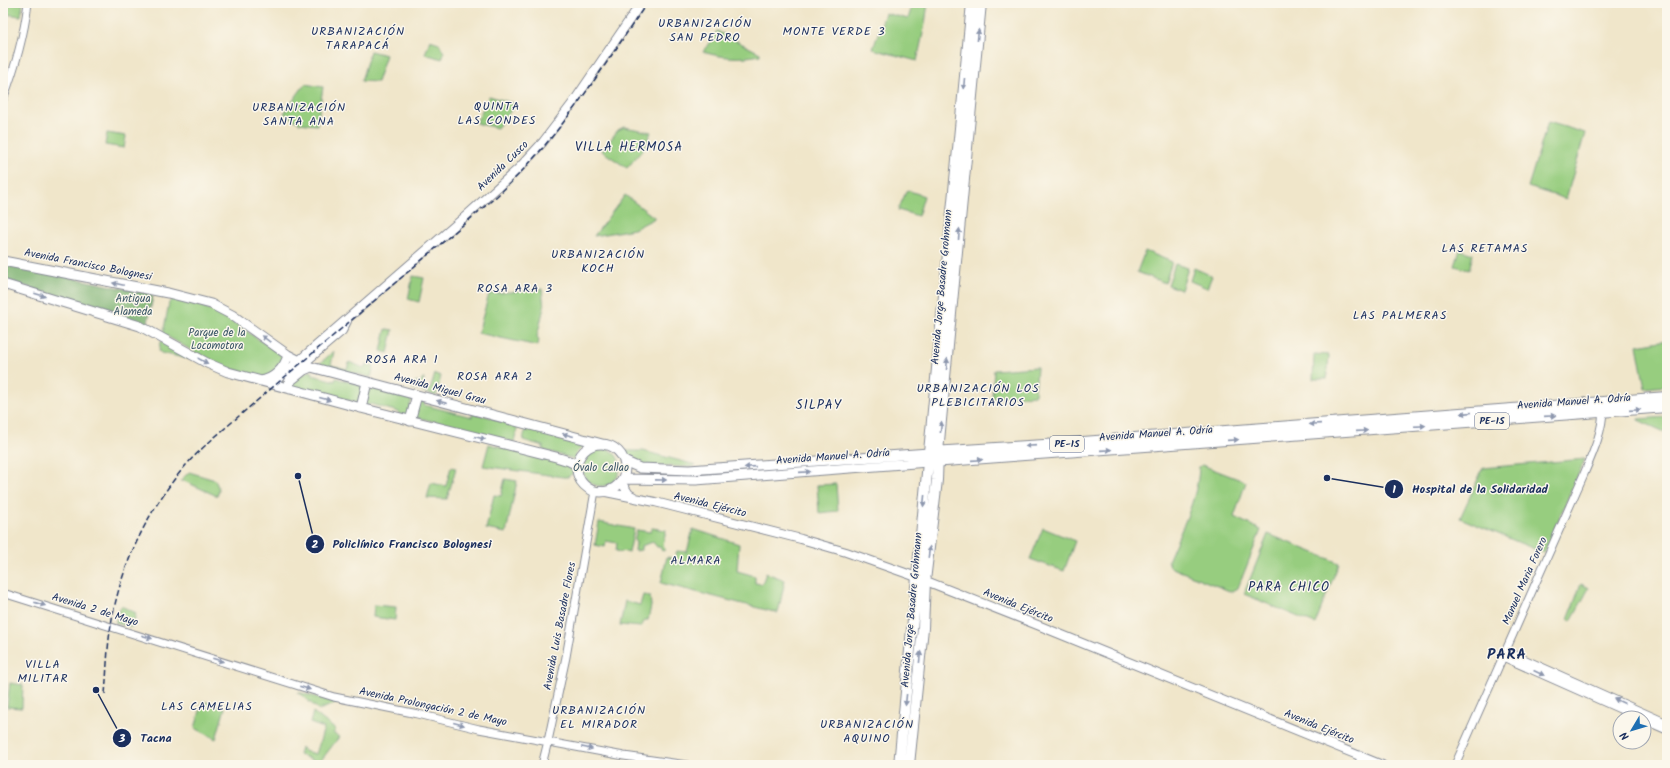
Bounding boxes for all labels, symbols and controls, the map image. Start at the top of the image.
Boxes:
district label: URBANIZACIÓN SAN PEDRO [658,14,752,47]
district label: URBANIZACIÓN TARAPACÁ [311,22,405,55]
district label: MONTE VERDE 3 [782,22,886,41]
one-way arrow [975,29,981,41]
one-way arrow [960,78,967,90]
district label: QUINTA LAS CONDES [458,97,536,130]
district label: URBANIZACIÓN SANTA ANA [252,98,346,131]
street label: Avenida Cusco [473,136,533,195]
district label: VILLA HERMOSA [575,137,683,158]
street label: Avenida Jorge Basadre Grohmann [926,209,958,365]
one-way arrow [955,228,962,240]
district label: LAS RETAMAS [1442,239,1528,258]
street label: Avenida Francisco Bolognesi [23,244,154,286]
district label: URBANIZACIÓN KOCH [551,245,645,278]
district label: ROSA ARA 3 [477,279,553,298]
one-way arrow [112,281,125,287]
park label: Antigua Alameda [114,290,152,321]
one-way arrow [35,292,47,298]
district label: LAS PALMERAS [1353,306,1447,325]
park label: Parque de la Locomotora [188,324,246,355]
one-way arrow [260,335,271,343]
district label: ROSA ARA 1 [365,350,439,369]
one-way arrow [197,358,209,364]
one-way arrow [943,358,950,370]
district label: ROSA ARA 2 [457,367,533,386]
street label: Avenida Miguel Grau [392,368,489,410]
district label: URBANIZACIÓN LOS PLEBICITARIOS [916,379,1040,412]
street label: Avenida Manuel A. Odría [1516,389,1632,415]
district label: SILPAY [796,395,842,416]
one-way arrow [319,396,331,402]
one-way arrow [436,398,448,404]
one-way arrow [1629,406,1641,413]
one-way arrow [1460,409,1472,416]
road number: PE-1S [1475,413,1509,429]
one-way arrow [1544,413,1556,420]
one-way arrow [938,421,944,433]
street label: Avenida Manuel A. Odría [1098,421,1214,447]
one-way arrow [1309,421,1321,428]
one-way arrow [1414,423,1426,430]
one-way arrow [1356,427,1368,434]
one-way arrow [562,432,574,438]
one-way arrow [474,435,486,441]
road number: PE-1S [1050,436,1084,452]
one-way arrow [1227,437,1239,444]
one-way arrow [1025,443,1037,450]
street label: Avenida Manuel A. Odría [775,444,891,470]
one-way arrow [1100,446,1112,453]
one-way arrow [971,456,983,463]
park label: Óvalo Callao [573,459,629,477]
one-way arrow [744,463,756,470]
one-way arrow [799,468,811,475]
one-way arrow [655,477,668,483]
callout: Hospital de la Solidaridad [1384,477,1556,501]
text: 1 [1392,480,1396,499]
text: Hospital de la Solidaridad [1412,480,1549,499]
street label: Avenida Ejército [672,487,748,523]
one-way arrow [921,495,928,507]
callout: Policlínico Francisco Bolognesi [305,532,500,556]
street label: Avenida Jorge Basadre Grohmann [896,532,928,688]
street label: Manuel Maria Forero [1498,534,1552,628]
text: 2 [312,535,319,554]
text: Policlínico Francisco Bolognesi [332,535,492,554]
one-way arrow [926,546,932,558]
district label: ALMARA [671,551,721,570]
street label: Avenida Luis Basadre Flores [539,560,581,692]
district label: PARA CHICO [1248,577,1330,598]
street label: Avenida Ejército [980,584,1056,628]
street label: Avenida 2 de Mayo [50,588,140,632]
one-way arrow [35,601,47,607]
one-way arrow [141,634,153,640]
district label: PARA [1487,643,1527,667]
one-way arrow [917,651,923,663]
district label: VILLA MILITAR [17,655,69,688]
one-way arrow [212,657,224,663]
one-way arrow [1533,670,1544,676]
street label: Avenida Prolongación 2 de Mayo [357,683,509,731]
one-way arrow [299,685,311,691]
one-way arrow [902,694,909,706]
district label: LAS CAMELIAS [161,697,253,716]
one-way arrow [1613,698,1624,704]
district label: URBANIZACIÓN EL MIRADOR [552,701,646,734]
street label: Avenida Ejército [1281,705,1357,749]
north arrow [1612,710,1652,750]
district label: URBANIZACIÓN AQUINO [820,715,914,748]
one-way arrow [453,722,465,728]
callout: Tacna [112,726,179,750]
text: N [1616,727,1634,744]
text: 3 [118,729,126,748]
text: Tacna [140,729,172,748]
one-way arrow [581,745,593,751]

